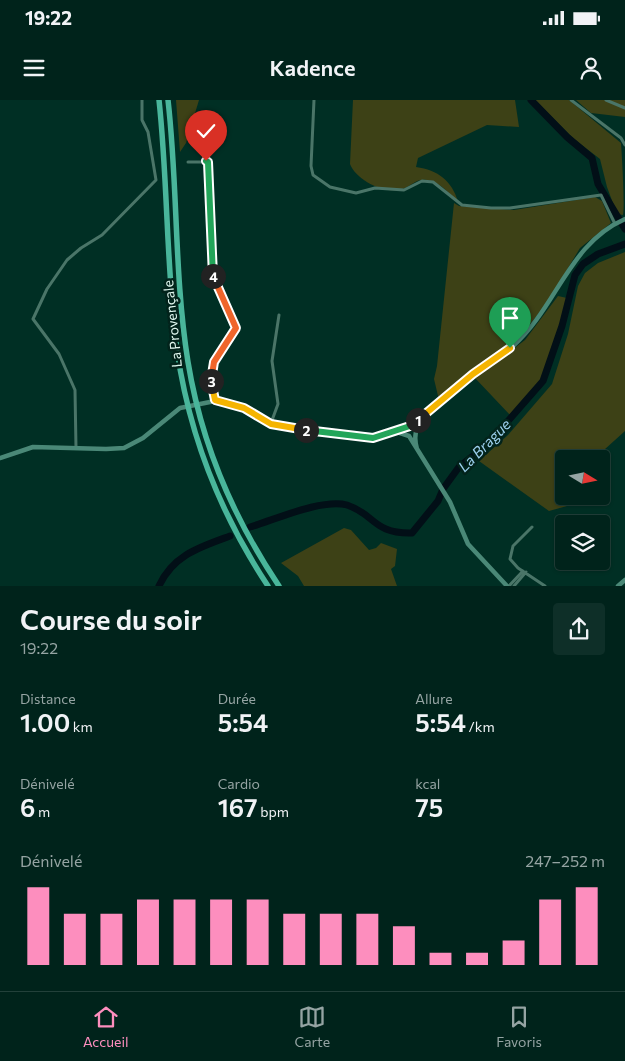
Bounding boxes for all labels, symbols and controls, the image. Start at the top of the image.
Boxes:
text: 19:22 [25,6,72,29]
icon: menu [20,54,48,82]
text: Kadence [269,54,356,81]
icon: person [577,54,605,82]
pin [185,110,227,161]
icon: check [192,117,220,145]
pin: 4 [200,264,226,288]
text: 4 [209,268,218,285]
street label: La Provençale [159,279,185,369]
pin [489,297,531,348]
icon: arrive [496,304,524,332]
pin: 3 [198,368,224,394]
text: 3 [207,373,216,390]
pin: 1 [406,408,430,432]
text: 1 [415,412,422,429]
water label: La Brague [454,415,514,475]
pin: 2 [294,418,318,442]
text: 2 [303,422,310,439]
north arrow [555,450,610,505]
map controls [555,450,610,570]
button: layers [555,515,610,570]
text: Course du soir [20,602,202,636]
button: share [553,603,605,655]
text: 19:22 [20,638,58,657]
text: Distance [20,690,76,707]
text: Durée [218,690,256,707]
text: Allure [415,690,453,707]
text: 1.00 [20,707,70,737]
text: 5:54 [218,707,268,737]
text: 5:54 [415,707,466,737]
text: km [70,718,93,735]
text: /km [466,718,495,735]
text: Dénivelé [20,775,75,792]
text: Cardio [218,775,260,792]
text: kcal [415,775,440,792]
text: 6 [20,792,35,822]
text: 167 [218,792,257,822]
text: 75 [415,792,443,822]
text: m [35,803,50,820]
text: bpm [257,803,289,820]
text: Dénivelé [20,851,82,870]
text: 247–252 m [525,851,605,870]
tab: Accueil [83,1003,129,1050]
tab: Carte [295,1003,330,1050]
tab: Favoris [496,1003,542,1050]

